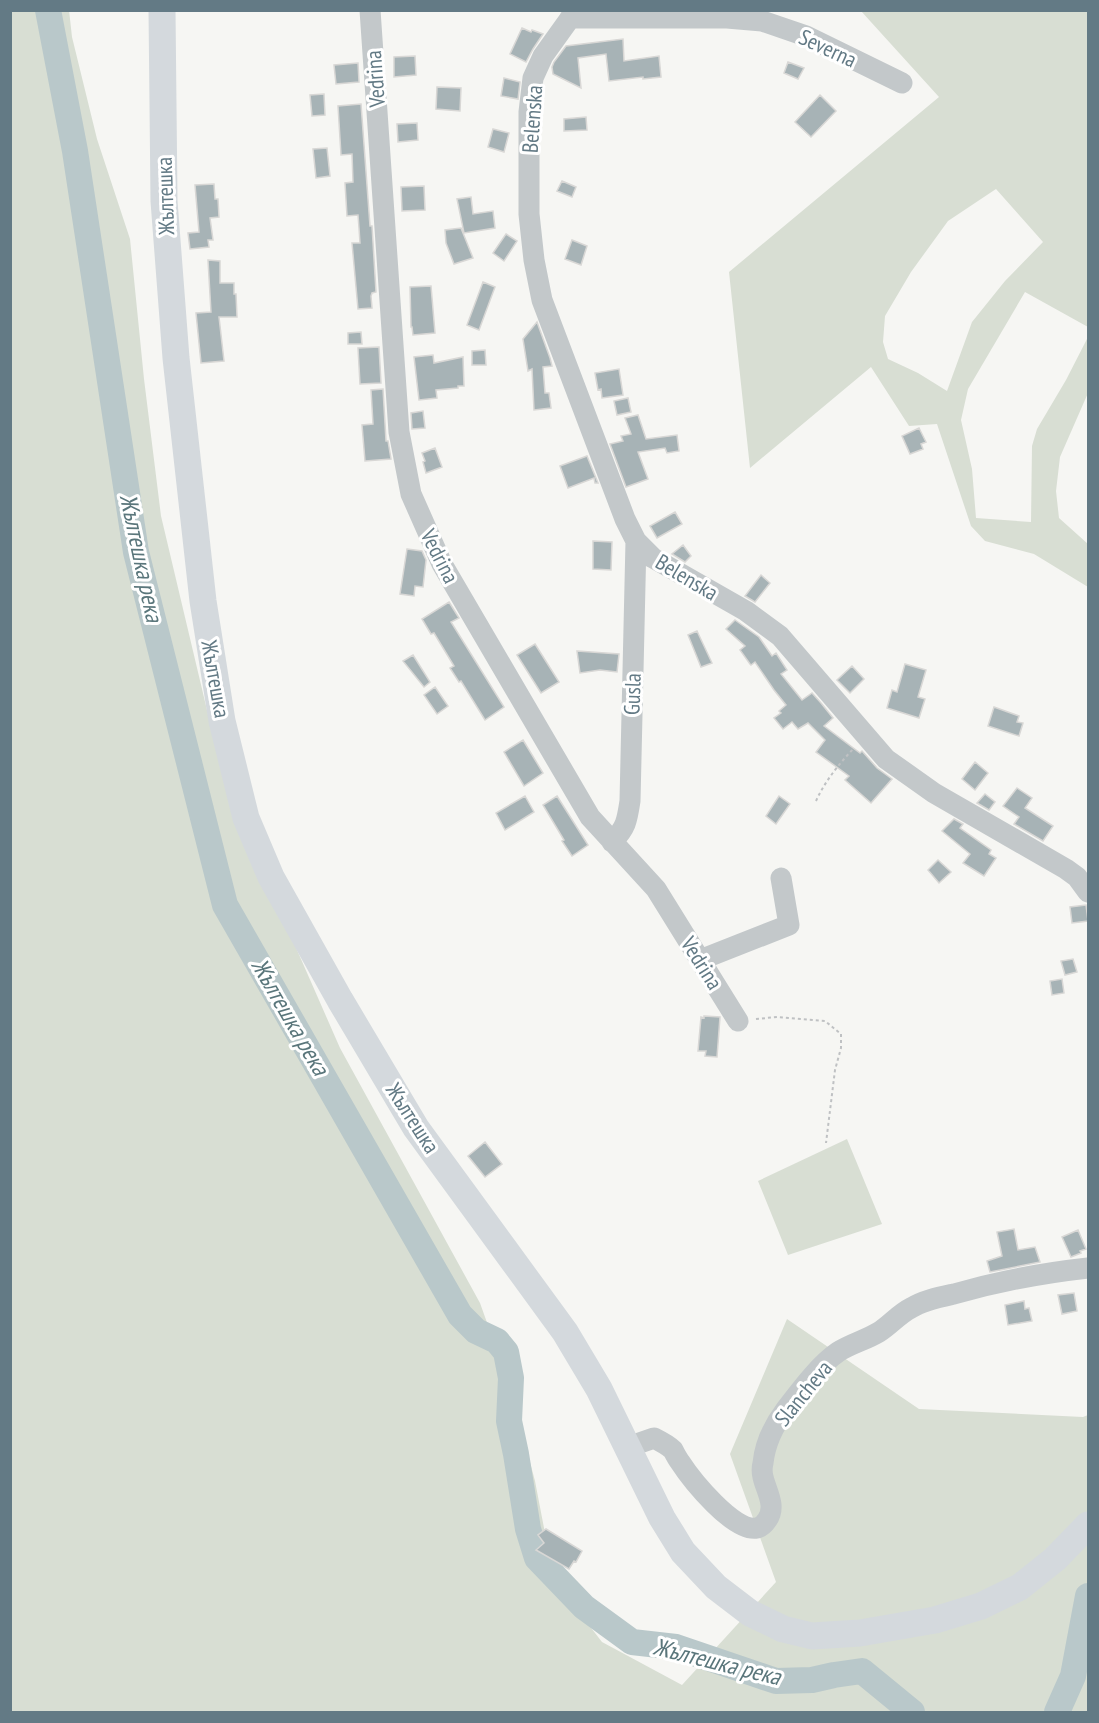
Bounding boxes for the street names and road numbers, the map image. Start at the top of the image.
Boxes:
street label: Severna [795,23,861,73]
street label: Vedrina [359,50,391,109]
street label: Belenska [516,84,548,154]
street label: Жълтешка [150,156,180,237]
street label: Vedrina [414,523,465,588]
street label: Belenska [651,547,723,607]
street label: Жълтешка [195,637,237,720]
street label: Gusla [617,673,647,715]
street label: Vedrina [674,931,729,995]
street label: Жълтешка [379,1077,446,1158]
street label: Slancheva [768,1354,838,1432]

